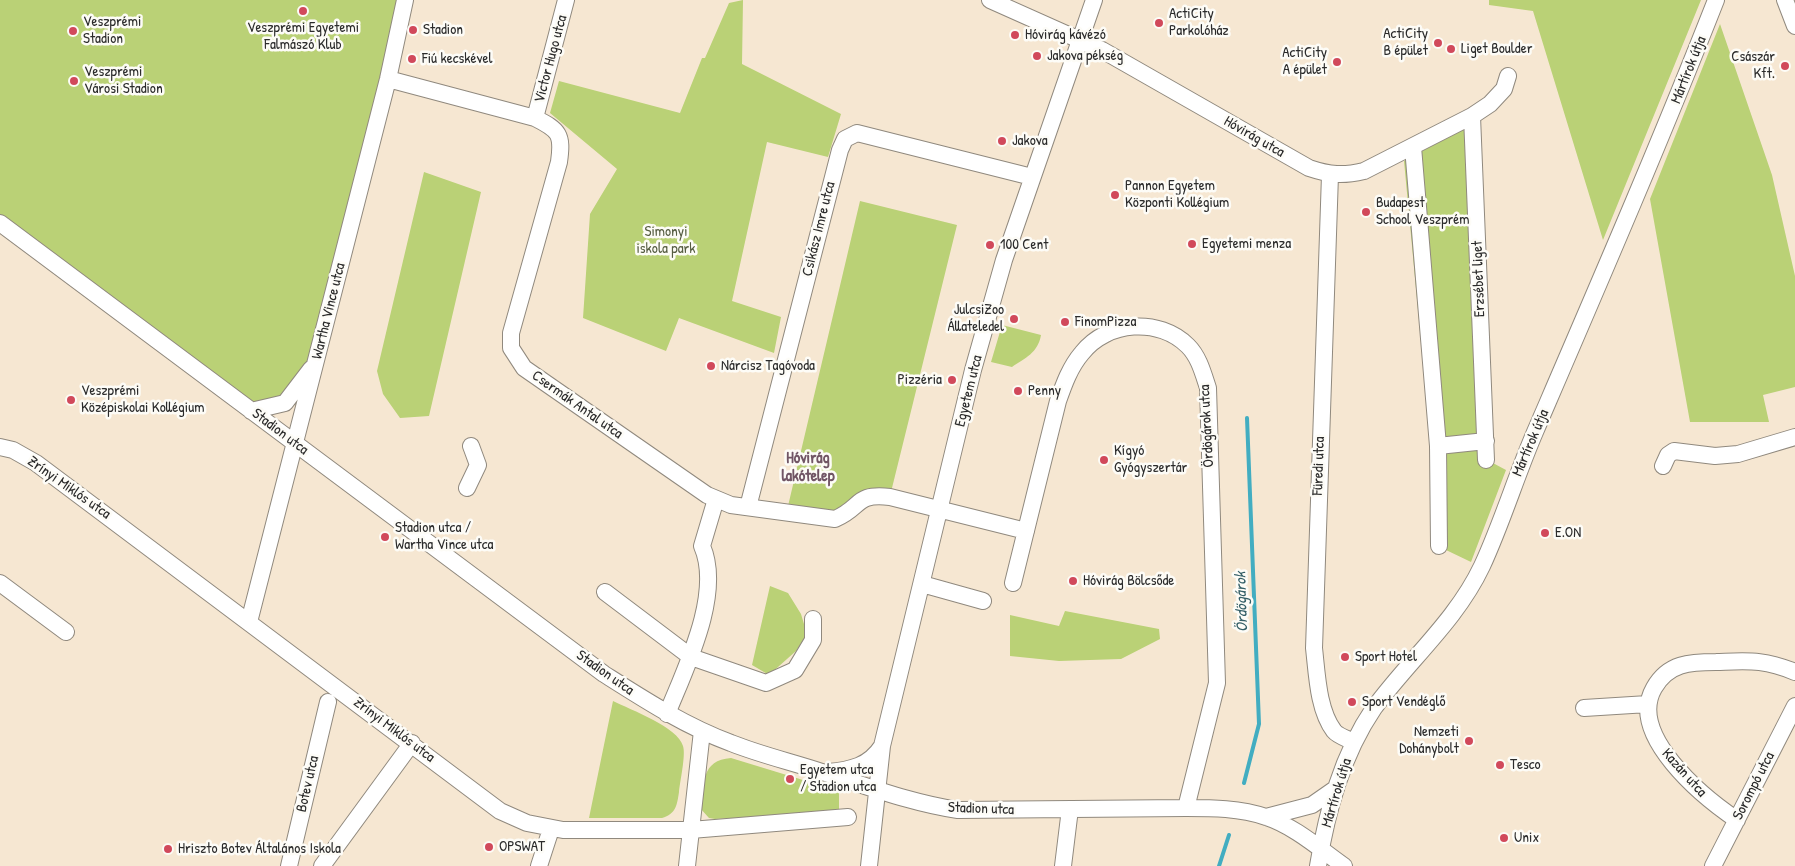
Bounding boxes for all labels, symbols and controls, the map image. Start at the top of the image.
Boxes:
marker: Veszprémi Egyetemi Falmászó Klub [297,5,309,17]
place label: ActiCity Parkolóház [1169,5,1229,40]
place label: Veszprémi Stadion [83,13,141,48]
street label: Victor Hugo utca [531,13,571,105]
marker: ActiCity Parkolóház [1153,17,1165,29]
place label: Veszprémi Egyetemi Falmászó Klub [247,19,359,54]
place label: Stadion [423,21,463,39]
marker: Stadion [407,24,419,36]
marker: Veszprémi Stadion [67,25,79,37]
place label: ActiCity B épület [1383,25,1428,60]
place label: Hóvirág kávézó [1025,26,1106,44]
marker: Hóvirág kávézó [1009,29,1021,41]
street label: Mártírok útja [1667,34,1711,106]
marker: ActiCity B épület [1432,37,1444,49]
place label: Liget Boulder [1461,40,1532,58]
marker: Liget Boulder [1445,43,1457,55]
place label: ActiCity A épület [1282,44,1327,79]
place label: Jakova pékség [1047,47,1123,65]
place label: Császár Kft. [1731,48,1775,83]
place label: Fiú kecskével [422,50,492,68]
marker: Jakova pékség [1031,50,1043,62]
marker: Fiú kecskével [406,53,418,65]
marker: ActiCity A épület [1331,56,1343,68]
marker: Császár Kft. [1779,60,1791,72]
place label: Veszprémi Városi Stadion [84,63,163,98]
marker: Veszprémi Városi Stadion [68,75,80,87]
street label: Hóvirág utca [1220,112,1288,162]
place label: Jakova [1012,132,1048,150]
marker: Jakova [996,135,1008,147]
place label: Pannon Egyetem Központi Kollégium [1125,177,1229,212]
street label: Csikász Imre utca [799,180,839,278]
marker: Pannon Egyetem Központi Kollégium [1109,189,1121,201]
place label: Budapest School Veszprém [1376,194,1469,229]
marker: Budapest School Veszprém [1360,206,1372,218]
park label: Simonyi iskola park [636,223,696,258]
place label: Egyetemi menza [1202,235,1291,253]
place label: 100 Cent [1000,236,1048,254]
marker: Egyetemi menza [1186,238,1198,250]
marker: 100 Cent [984,239,996,251]
street label: Erzsébet liget [1469,240,1489,318]
street label: Wartha Vince utca [308,261,350,361]
place label: JulcsiZoo Állateledel [947,301,1004,336]
marker: JulcsiZoo Állateledel [1008,313,1020,325]
place label: FinomPizza [1075,313,1136,331]
marker: FinomPizza [1059,316,1071,328]
street label: Egyetem utca [951,353,987,429]
place label: Nárcisz Tagóvoda [721,357,815,375]
marker: Nárcisz Tagóvoda [705,360,717,372]
street label: Csermák Antal utca [528,367,626,443]
place label: Pizzéria [898,371,942,389]
marker: Pizzéria [946,374,958,386]
place label: Veszprémi Középiskolai Kollégium [81,382,204,417]
place label: Penny [1028,382,1061,400]
street label: Ördögárok utca [1196,384,1218,468]
marker: Penny [1012,385,1024,397]
marker: Veszprémi Középiskolai Kollégium [65,394,77,406]
street label: Stadion utca [248,405,312,459]
street label: Mártírok útja [1509,407,1553,479]
street label: Füredi utca [1309,436,1329,496]
place label: Kígyó Gyógyszertár [1114,442,1187,477]
district label: Hóvirág lakótelep [782,449,834,487]
street label: Zrínyi Miklós utca [24,453,114,523]
marker: Kígyó Gyógyszertár [1098,454,1110,466]
place label: Stadion utca / Wartha Vince utca [395,519,493,554]
place label: E.ON [1555,524,1581,542]
marker: E.ON [1539,527,1551,539]
marker: Stadion utca / Wartha Vince utca [379,531,391,543]
water label: Ördögárok [1231,571,1253,633]
place label: Hóvirág Bölcsőde [1083,572,1174,590]
marker: Hóvirág Bölcsőde [1067,575,1079,587]
street label: Stadion utca [573,647,637,699]
place label: Sport Hotel [1355,648,1417,666]
marker: Sport Hotel [1339,651,1351,663]
place label: Sport Vendéglő [1362,693,1445,711]
street label: Zrínyi Miklós utca [350,694,438,766]
marker: Sport Vendéglő [1346,696,1358,708]
place label: Nemzeti Dohánybolt [1399,723,1459,758]
marker: Nemzeti Dohánybolt [1463,735,1475,747]
street label: Kazán utca [1658,745,1710,801]
street label: Sorompó utca [1729,749,1779,823]
street label: Botev utca [293,754,323,814]
street label: Mártírok útja [1318,756,1356,830]
place label: Tesco [1510,756,1541,774]
marker: Tesco [1494,759,1506,771]
place label: Egyetem utca / Stadion utca [800,761,876,796]
marker: Egyetem utca / Stadion utca [784,773,796,785]
street label: Stadion utca [948,799,1014,819]
place label: Unix [1514,829,1539,847]
marker: Unix [1498,832,1510,844]
place label: OPSWAT [499,838,545,856]
place label: Hriszto Botev Általános Iskola [178,840,341,858]
marker: OPSWAT [483,841,495,853]
marker: Hriszto Botev Általános Iskola [162,843,174,855]

